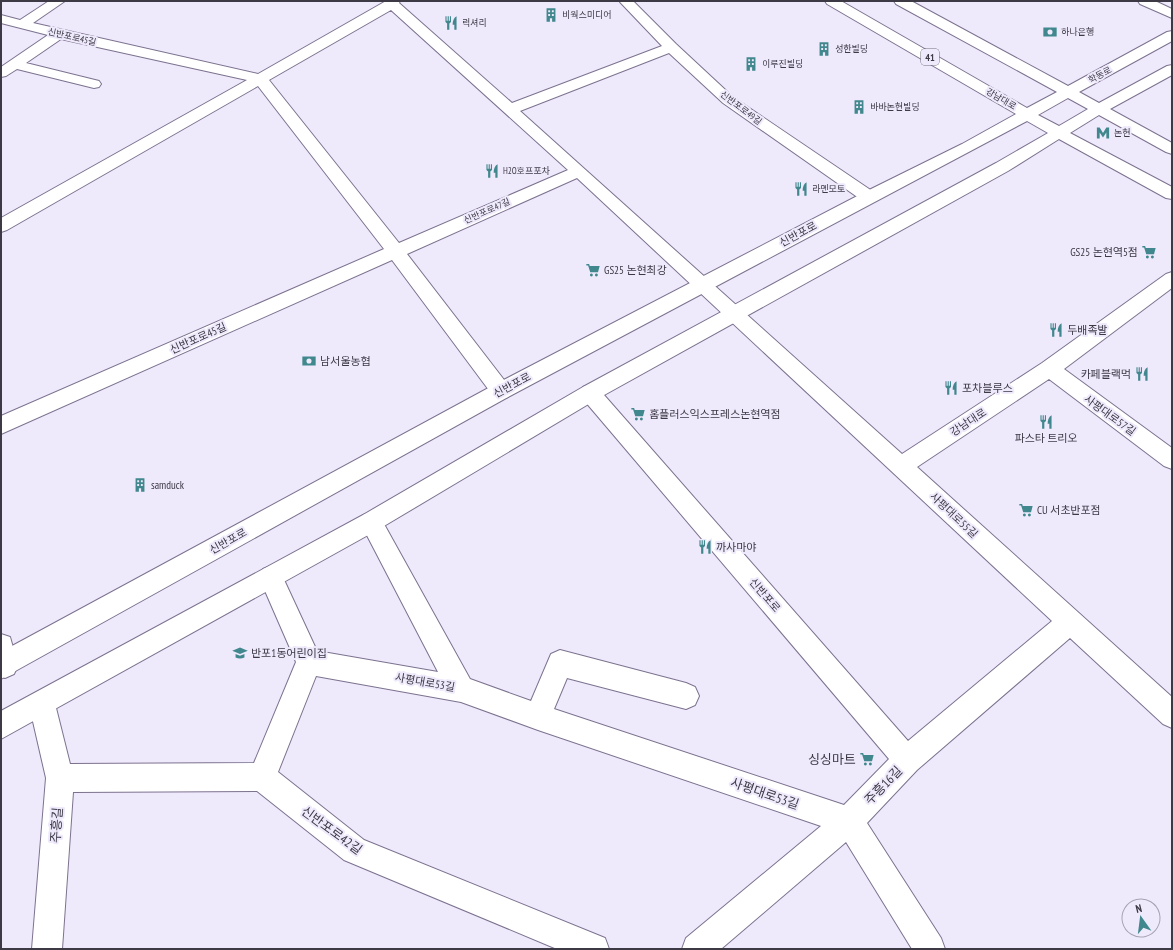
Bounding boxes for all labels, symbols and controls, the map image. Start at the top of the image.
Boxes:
building icon: 비웍스미디어 [543,7,559,23]
place label: 비웍스미디어 [562,9,612,20]
restaurant icon: 럭셔리 [443,15,459,31]
place label: 럭셔리 [462,17,487,28]
bank icon: 하나은행 [1042,24,1058,40]
street label: 신반포로45길 [47,26,97,47]
place label: 하나은행 [1061,26,1094,37]
building icon: 성한빌딩 [816,41,832,57]
place label: 성한빌딩 [835,43,868,54]
road number: 41 [921,49,939,65]
building icon: 이루진빌딩 [743,56,759,72]
place label: 이루진빌딩 [762,58,803,69]
street label: 학동로 [1086,64,1113,85]
street label: 강남대로 [984,86,1018,112]
street label: 신반포로49길 [718,88,764,127]
building icon: 바바논현빌딩 [851,99,867,115]
place label: 바바논현빌딩 [870,101,920,112]
metro station icon: 논현 [1095,125,1111,141]
place label: 논현 [1114,127,1131,138]
restaurant icon: H2O호프포차 [484,163,500,179]
place label: H2O호프포차 [503,165,550,176]
restaurant icon: 라멘모토 [793,181,809,197]
place label: 라멘모토 [812,183,846,194]
street label: 신반포로47길 [462,195,512,226]
street label: 신반포로 [777,218,819,250]
supermarket icon: GS25 논현역5점 [1141,244,1157,260]
place label: GS25 논현역5점 [1070,245,1138,259]
supermarket icon: GS25 논현최강 [585,262,601,278]
place label: GS25 논현최강 [604,263,667,277]
street label: 신반포로45길 [168,319,228,357]
restaurant icon: 두배족발 [1048,322,1064,338]
place label: 두배족발 [1067,323,1107,337]
bank icon: 남서울농협 [301,353,317,369]
place label: 남서울농협 [320,354,371,368]
restaurant icon: 카페블랙먹 [1134,366,1150,382]
place label: 카페블랙먹 [1080,367,1131,381]
street label: 신반포로 [491,369,533,401]
restaurant icon: 포차블루스 [943,380,959,396]
place label: 포차블루스 [962,381,1013,395]
street label: 사평대로57길 [1081,392,1139,438]
street label: 강남대로 [947,405,989,439]
supermarket icon: 홈플러스익스프레스논현역점 [630,406,646,422]
place label: 홈플러스익스프레스논현역점 [649,407,781,421]
restaurant icon: 파스타 트리오 [1038,414,1054,430]
place label: 파스타 트리오 [1014,431,1078,445]
building icon: samduck [132,477,148,493]
place label: samduck [151,478,185,492]
street label: 사평대로55길 [927,489,981,541]
supermarket icon: CU 서초반포점 [1018,502,1034,518]
place label: CU 서초반포점 [1037,503,1101,517]
street label: 신반포로 [207,525,249,557]
restaurant icon: 까사마야 [697,539,713,555]
place label: 까사마야 [716,540,756,554]
street label: 신반포로 [746,575,784,615]
school or university icon: 반포1동어린이집 [232,645,248,661]
place label: 반포1동어린이집 [251,646,327,660]
street label: 사평대로53길 [394,670,456,694]
place label: 싱싱마트 [808,751,856,768]
supermarket icon: 싱싱마트 [859,751,875,767]
street label: 주흥16길 [861,762,906,808]
street label: 사평대로53길 [728,774,801,813]
street label: 신반포로42길 [298,803,366,858]
street label: 주흥길 [47,807,66,844]
north arrow [1121,898,1161,938]
text: N [1134,901,1143,916]

